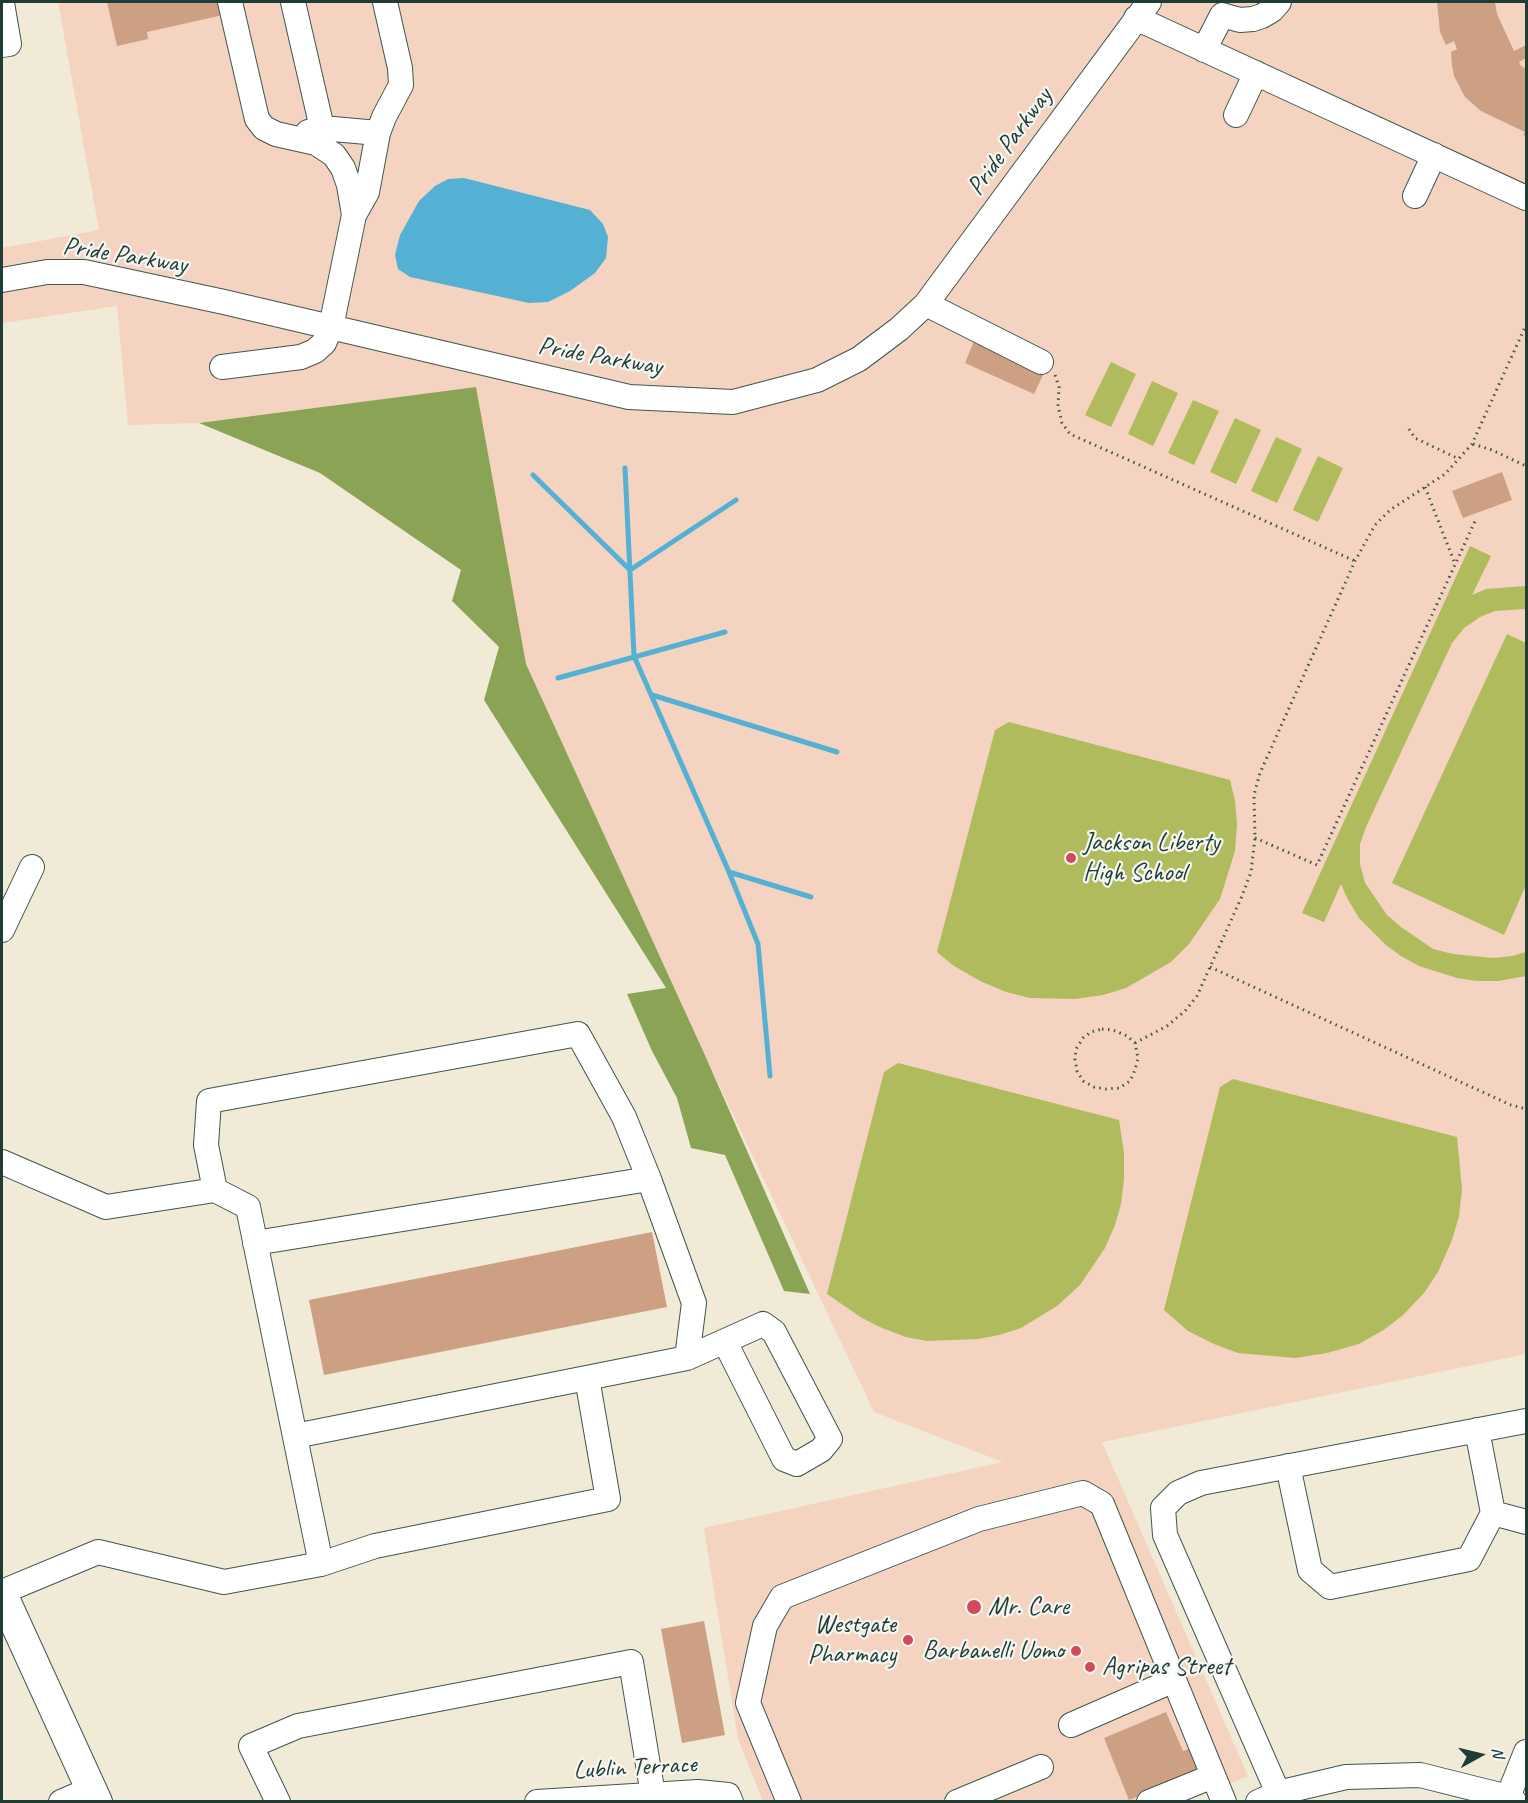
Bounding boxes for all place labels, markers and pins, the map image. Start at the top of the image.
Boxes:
place label: Jackson Liberty High School [1083,827,1220,888]
marker: Jackson Liberty High School [1064,851,1078,865]
place label: Mr. Care [988,1591,1069,1623]
marker: Mr. Care [965,1598,983,1616]
place label: Westgate Pharmacy [808,1609,896,1670]
marker: Westgate Pharmacy [901,1633,915,1647]
place label: Barbanelli Uomo [922,1635,1064,1667]
marker: Barbanelli Uomo [1069,1644,1083,1658]
place label: Agripas Street [1102,1651,1231,1683]
marker: Agripas Street [1083,1660,1097,1674]

